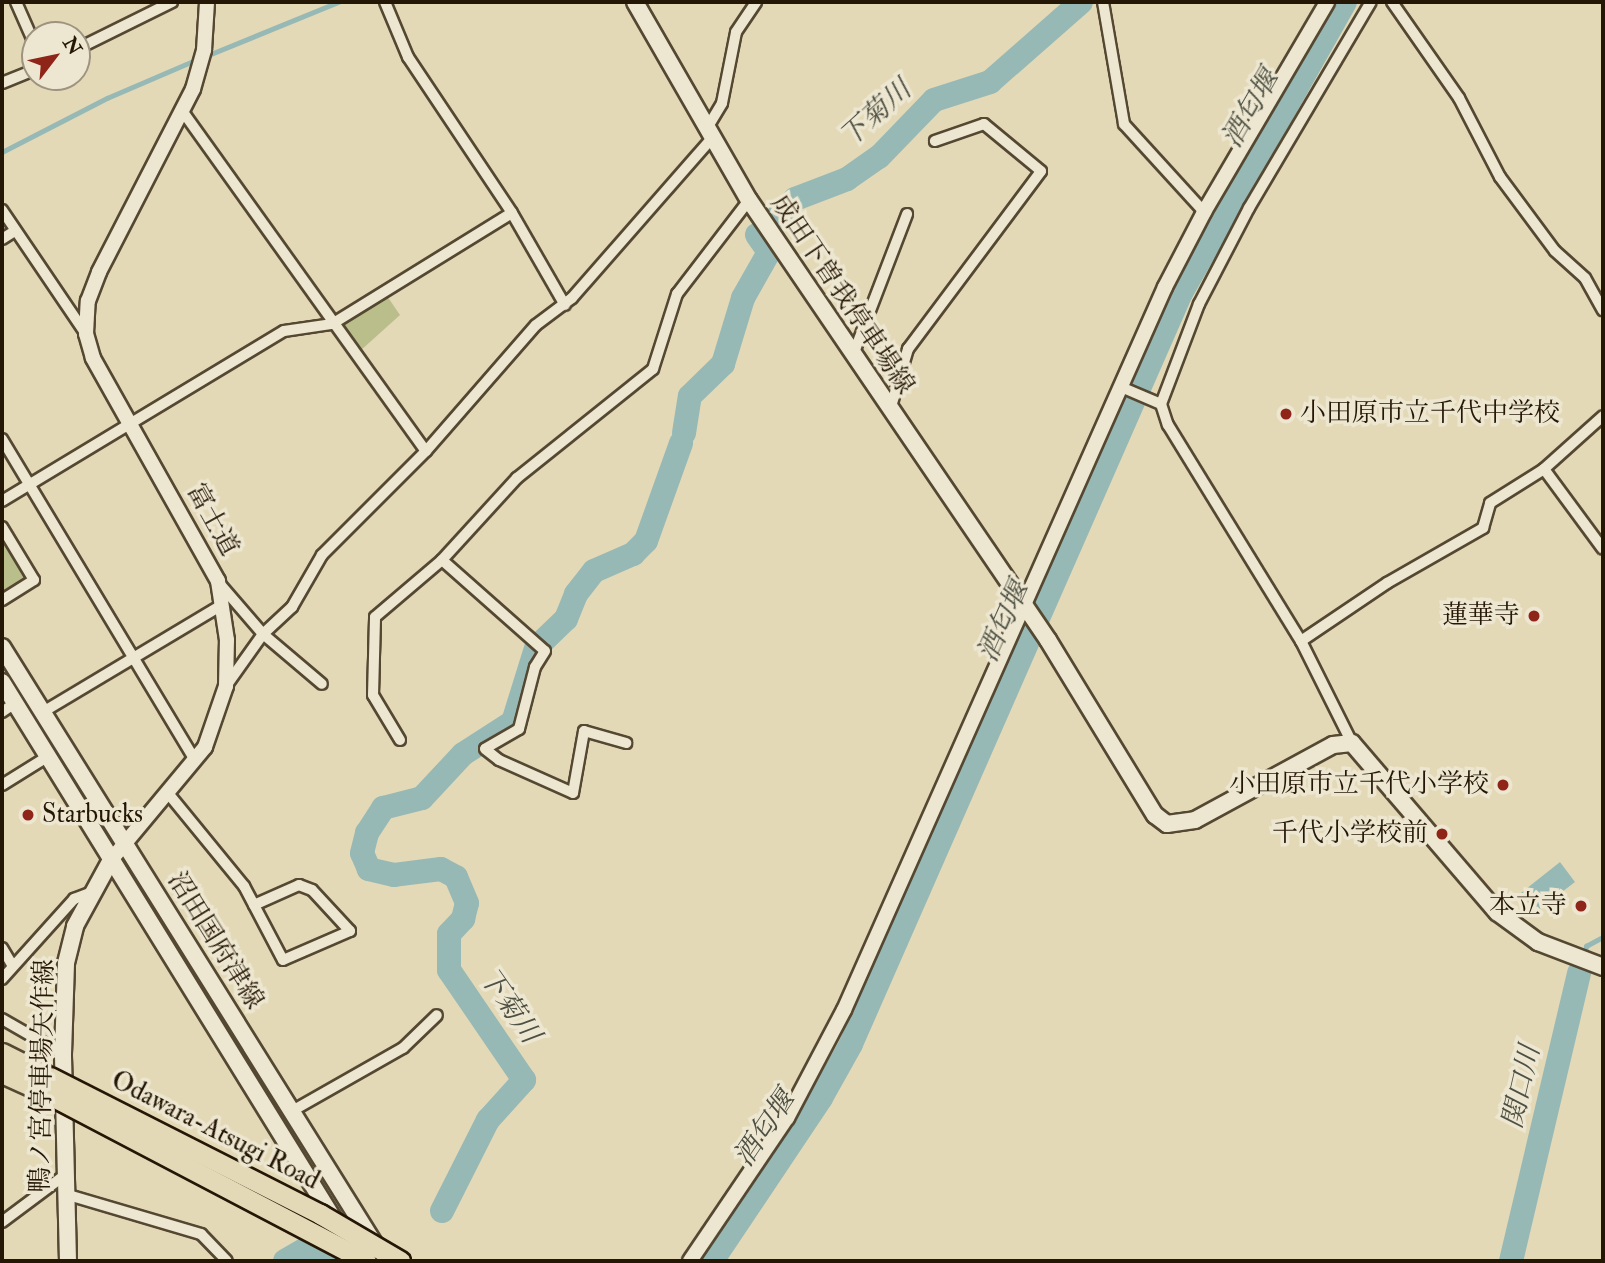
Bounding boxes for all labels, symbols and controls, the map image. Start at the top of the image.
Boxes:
north arrow [21,21,91,91]
text: N [57,32,87,59]
water label: 酒匂堰 [1215,64,1287,154]
water label: 下菊川 [834,73,918,155]
street label: 成田下曽我停車場線 [764,189,920,401]
place label: 小田原市立千代中学校 [1300,398,1560,430]
marker: 小田原市立千代中学校 [1278,406,1294,422]
street label: 富士道 [179,478,245,562]
water label: 酒匂堰 [972,577,1036,667]
place label: 蓮華寺 [1442,600,1520,632]
marker: 蓮華寺 [1526,608,1542,624]
place label: 小田原市立千代小学校 [1229,769,1489,801]
marker: 小田原市立千代小学校 [1495,777,1511,793]
place label: Starbucks [42,799,143,831]
marker: Starbucks [20,807,36,823]
place label: 千代小学校前 [1272,818,1428,850]
marker: 千代小学校前 [1434,826,1450,842]
street label: 沼田国府津線 [160,867,270,1015]
place label: 本立寺 [1489,890,1567,922]
marker: 本立寺 [1573,898,1589,914]
street label: 鴨ノ宮停車場矢作線 [25,959,61,1193]
water label: 下菊川 [471,962,547,1050]
water label: 関口川 [1496,1042,1548,1132]
street label: Odawara-Atsugi Road [106,1065,324,1197]
water label: 酒匂堰 [728,1085,802,1173]

